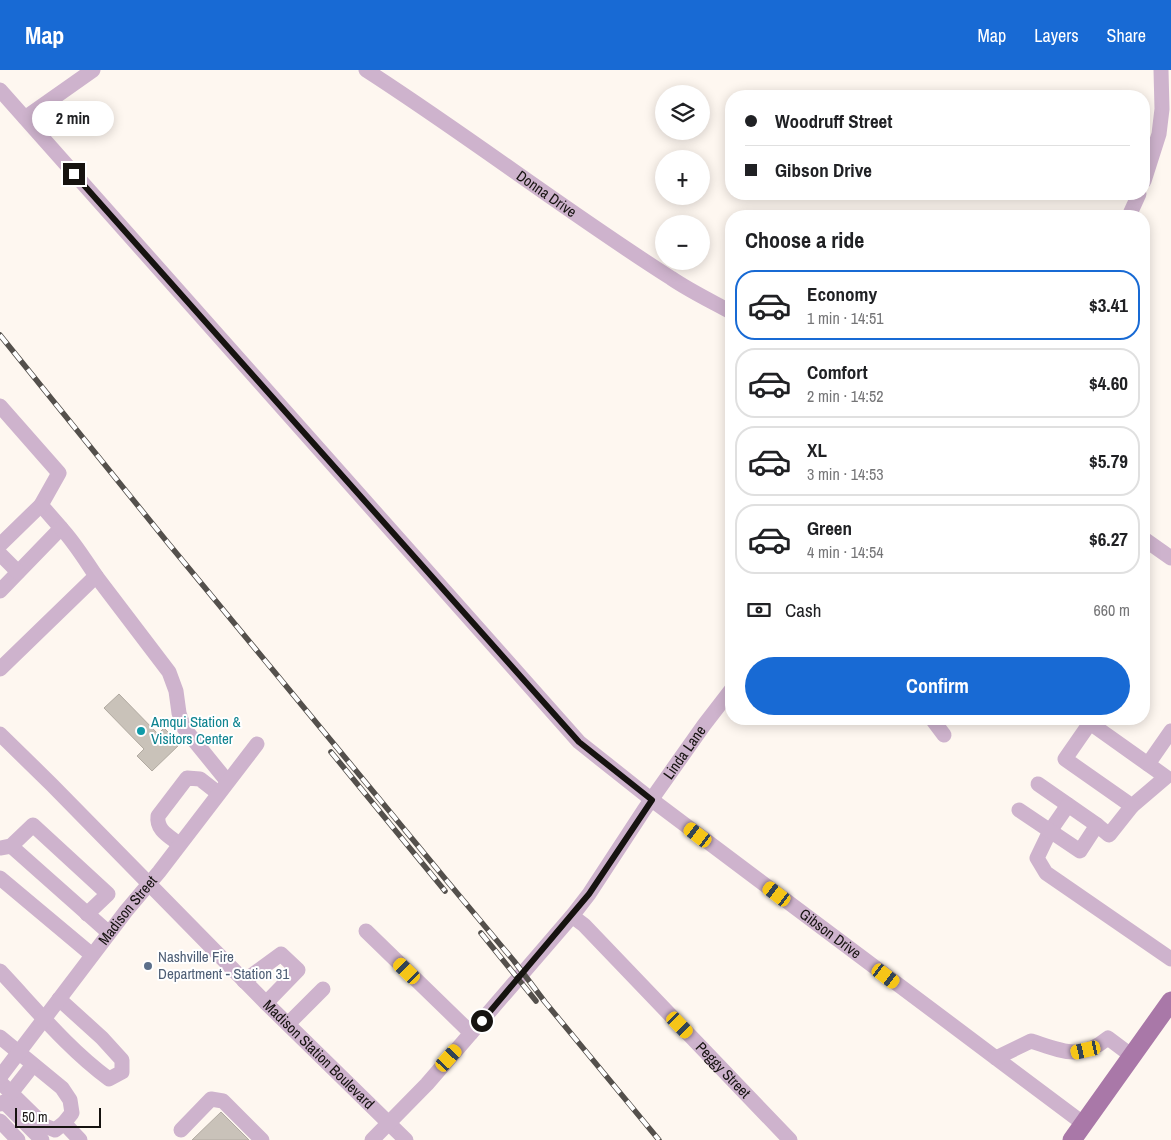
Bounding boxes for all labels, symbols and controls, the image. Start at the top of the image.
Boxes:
text: Map [25,19,64,51]
text: Map [978,23,1006,48]
text: Layers [1034,23,1079,48]
text: Share [1107,23,1146,48]
map controls [655,85,710,270]
button: layers [655,85,710,140]
callout: 2 min [33,102,115,136]
text: 2 min [56,107,90,129]
text: Woodruff Street [775,108,892,134]
button: + [655,150,710,205]
text: Gibson Drive [775,157,872,183]
route end [63,163,85,185]
street label: Donna Drive [512,165,581,222]
button: − [655,215,710,270]
text: Choose a ride [745,225,864,255]
text: Economy [807,281,877,307]
icon: car [747,283,792,328]
text: $3.41 [1089,292,1128,318]
text: 1 min · 14:51 [807,307,884,329]
text: Comfort [807,359,868,385]
icon: car [747,361,792,406]
text: $4.60 [1089,370,1128,396]
text: 2 min · 14:52 [807,385,884,407]
text: XL [807,437,827,463]
icon: car [747,439,792,484]
text: $5.79 [1089,448,1128,474]
text: 3 min · 14:53 [807,463,884,485]
text: Green [807,515,852,541]
icon: car [747,517,792,562]
text: $6.27 [1089,526,1128,552]
text: 4 min · 14:54 [807,541,884,563]
icon: cash [745,596,773,624]
text: Cash [785,597,821,623]
text: 660 m [1094,599,1130,621]
button: Confirm [745,657,1130,715]
place label: Amqui Station & Visitors Center [150,711,241,749]
street label: Linda Lane [658,721,711,783]
marker: Amqui Station & Visitors Center [135,725,147,737]
car [681,820,714,850]
street label: Madison Street [93,870,162,949]
car [760,879,793,909]
street label: Gibson Drive [795,903,866,964]
place label: Nashville Fire Department - Station 31 [158,946,289,984]
car [390,955,423,987]
marker: Nashville Fire Department - Station 31 [142,960,154,972]
car [869,961,902,991]
street label: Madison Station Boulevard [259,995,379,1114]
car [664,1009,695,1041]
route start [471,1010,493,1032]
street label: Peggy Street [691,1037,756,1103]
car [1069,1039,1102,1061]
car [433,1042,464,1074]
scale bar [15,1105,101,1128]
text: 50 m [22,1108,48,1126]

